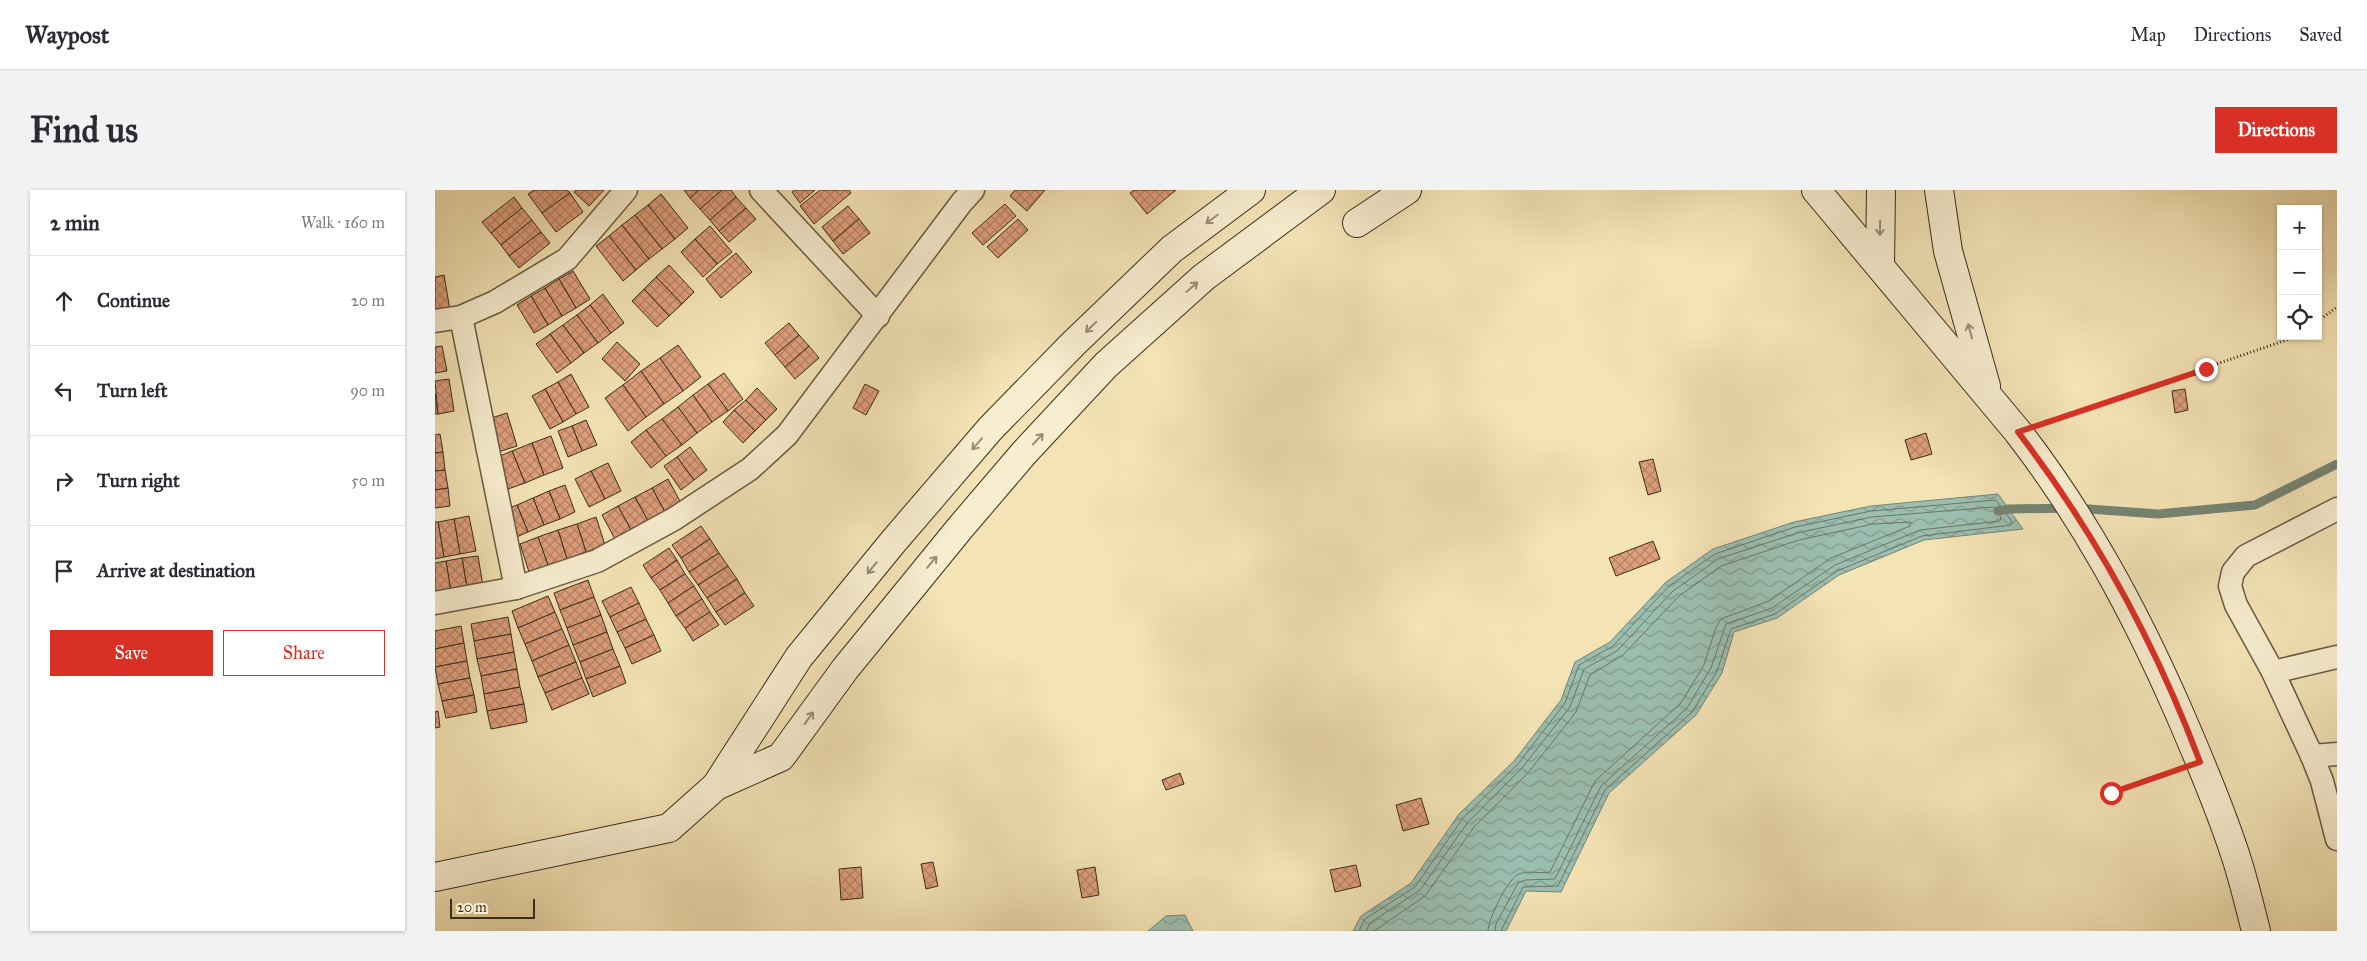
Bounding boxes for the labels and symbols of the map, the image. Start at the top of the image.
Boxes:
one-way arrow [1206,214,1219,225]
one-way arrow [1875,220,1885,236]
one-way arrow [1186,281,1199,293]
one-way arrow [1084,321,1097,333]
one-way arrow [1965,323,1974,339]
route end [2195,358,2218,381]
one-way arrow [1032,433,1043,446]
one-way arrow [972,437,983,450]
one-way arrow [926,556,937,569]
one-way arrow [866,561,878,574]
one-way arrow [804,712,815,725]
route start [2100,782,2123,805]
scale bar [450,896,535,919]

